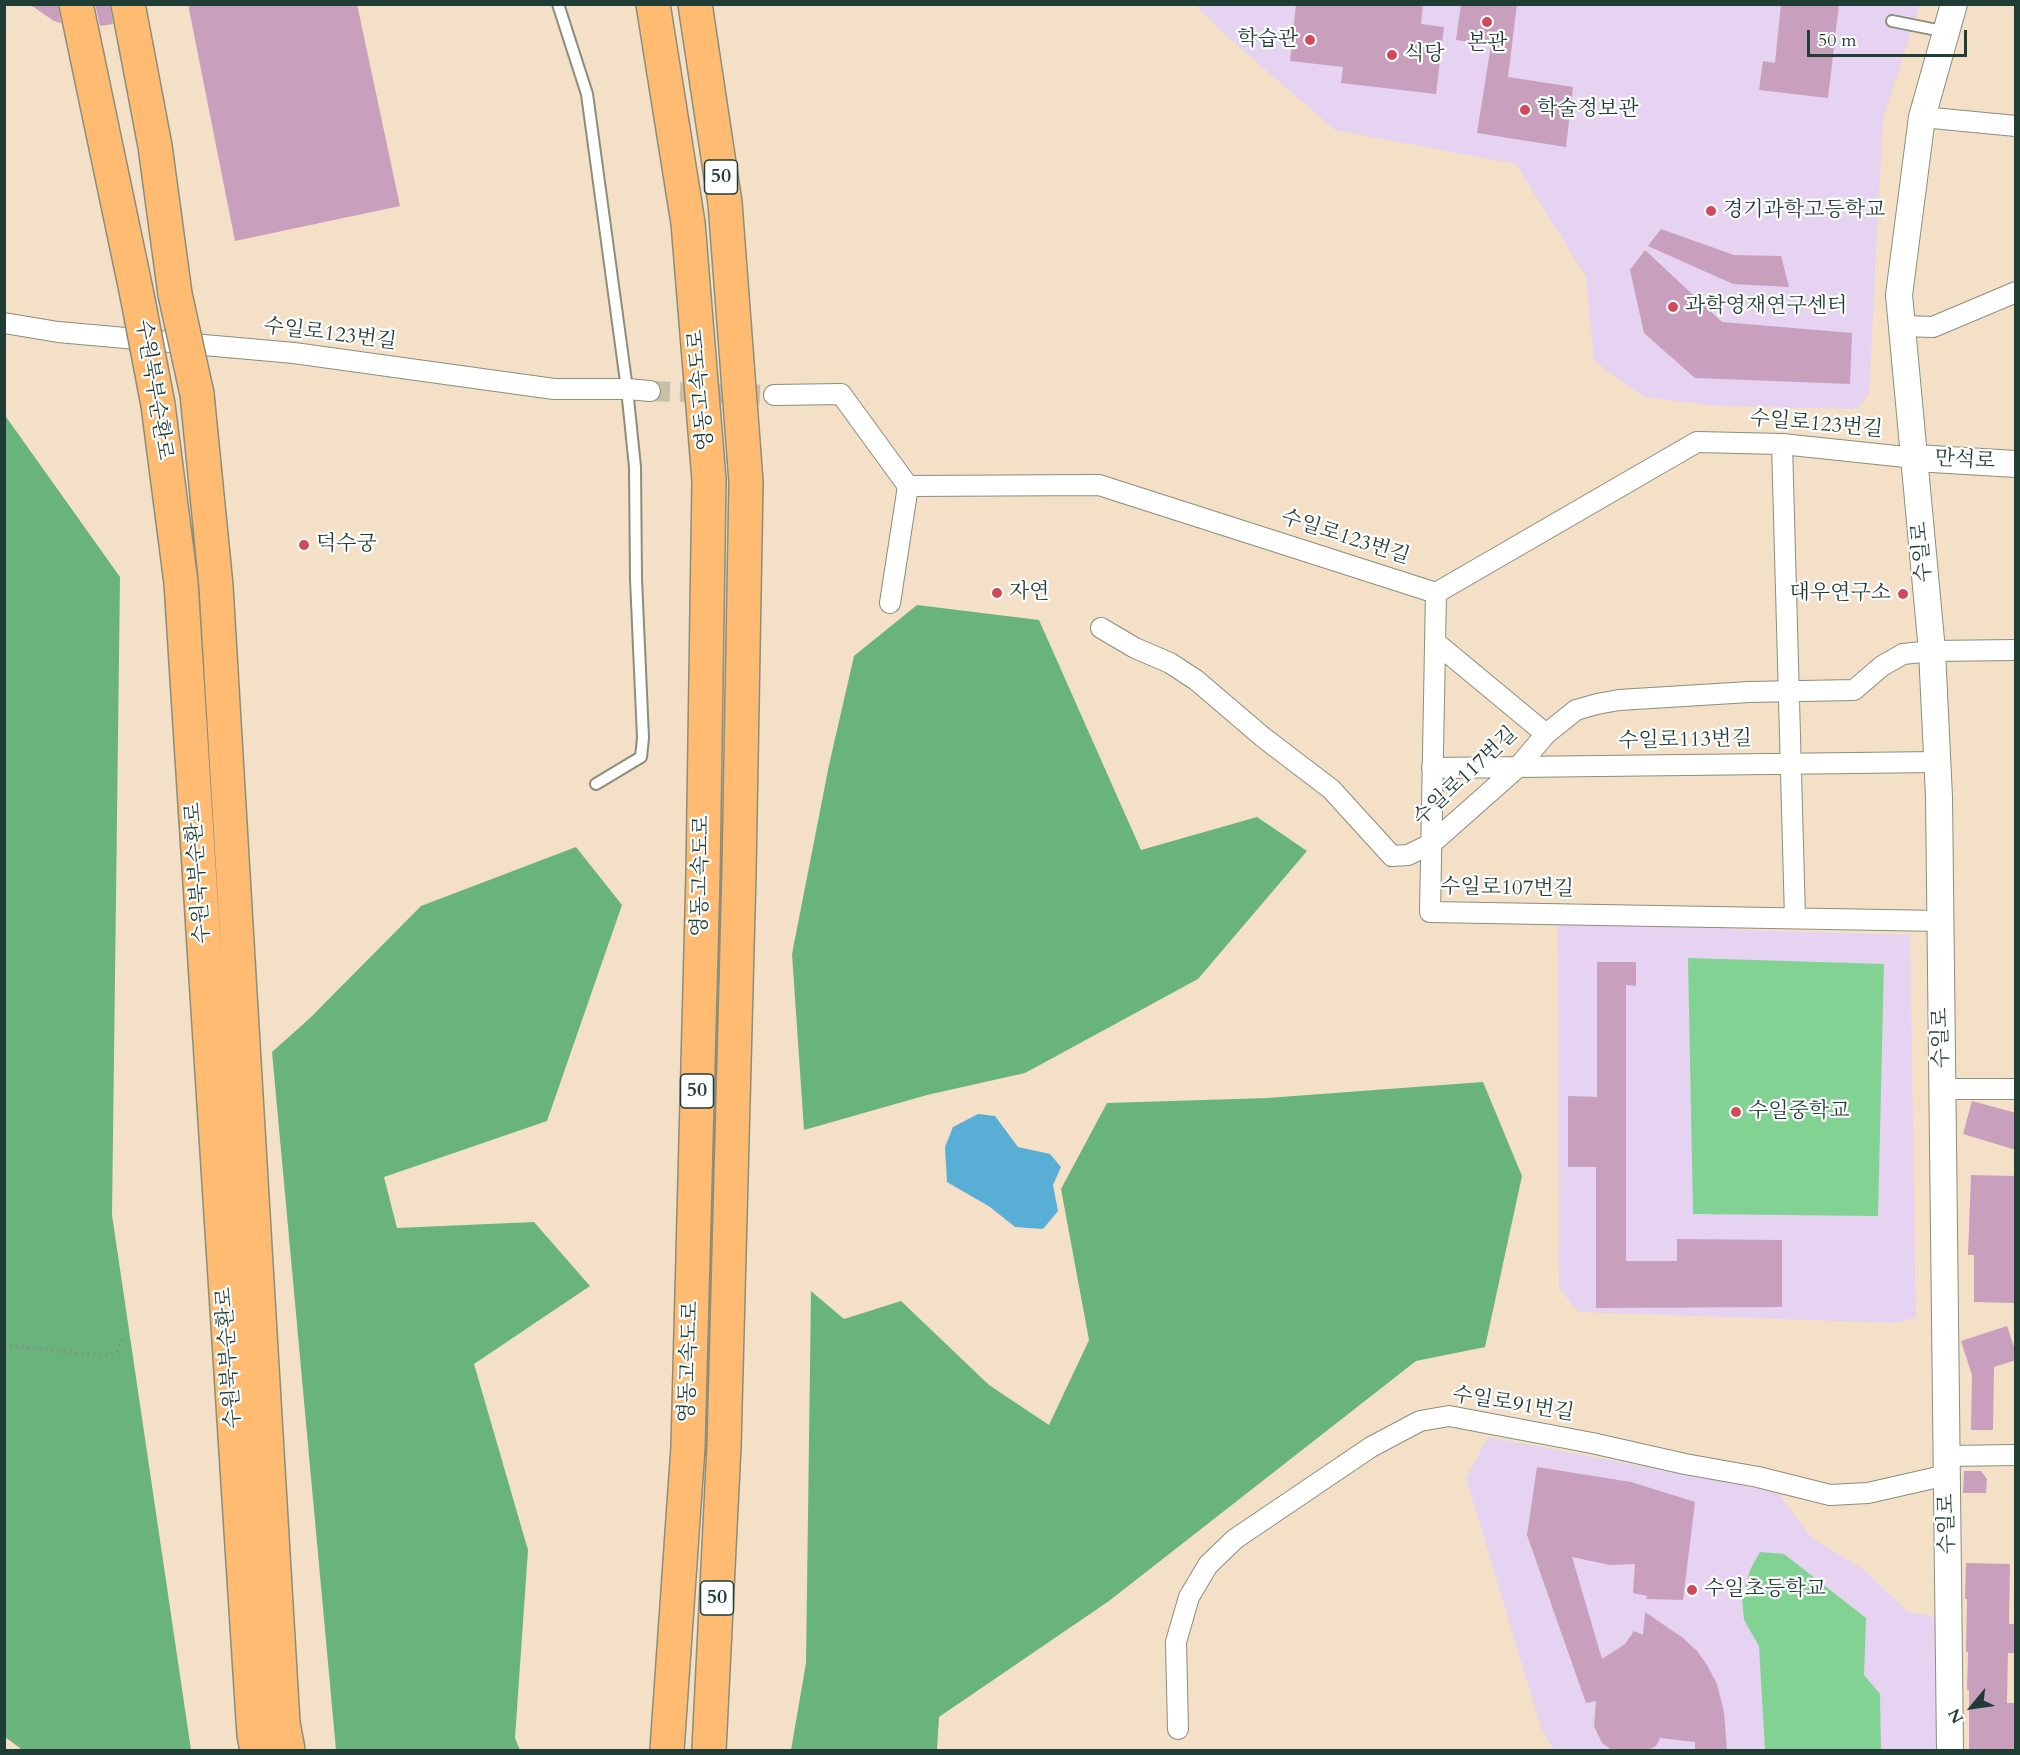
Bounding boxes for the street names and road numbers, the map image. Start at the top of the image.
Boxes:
road number: 50 [704,160,738,194]
street label: 수일로123번길 [262,314,398,356]
street label: 수원북부순환로 [129,318,177,462]
street label: 영동고속도로 [684,328,720,452]
street label: 수일로123번길 [1748,407,1884,443]
street label: 만석로 [1934,447,1996,475]
street label: 수일로123번길 [1278,505,1412,571]
street label: 수일로 [1908,521,1938,583]
street label: 수일로117번길 [1409,722,1523,832]
street label: 수일로113번길 [1618,727,1752,755]
street label: 수원북부순환로 [181,801,217,945]
street label: 영동고속도로 [688,815,716,937]
street label: 수일로107번길 [1440,875,1574,903]
street label: 수일로 [1929,1007,1955,1069]
road number: 50 [680,1074,714,1108]
street label: 수원북부순환로 [212,1286,248,1430]
street label: 영동고속도로 [675,1301,705,1423]
street label: 수일로91번길 [1450,1383,1576,1427]
street label: 수일로 [1935,1493,1961,1555]
road number: 50 [700,1581,734,1615]

